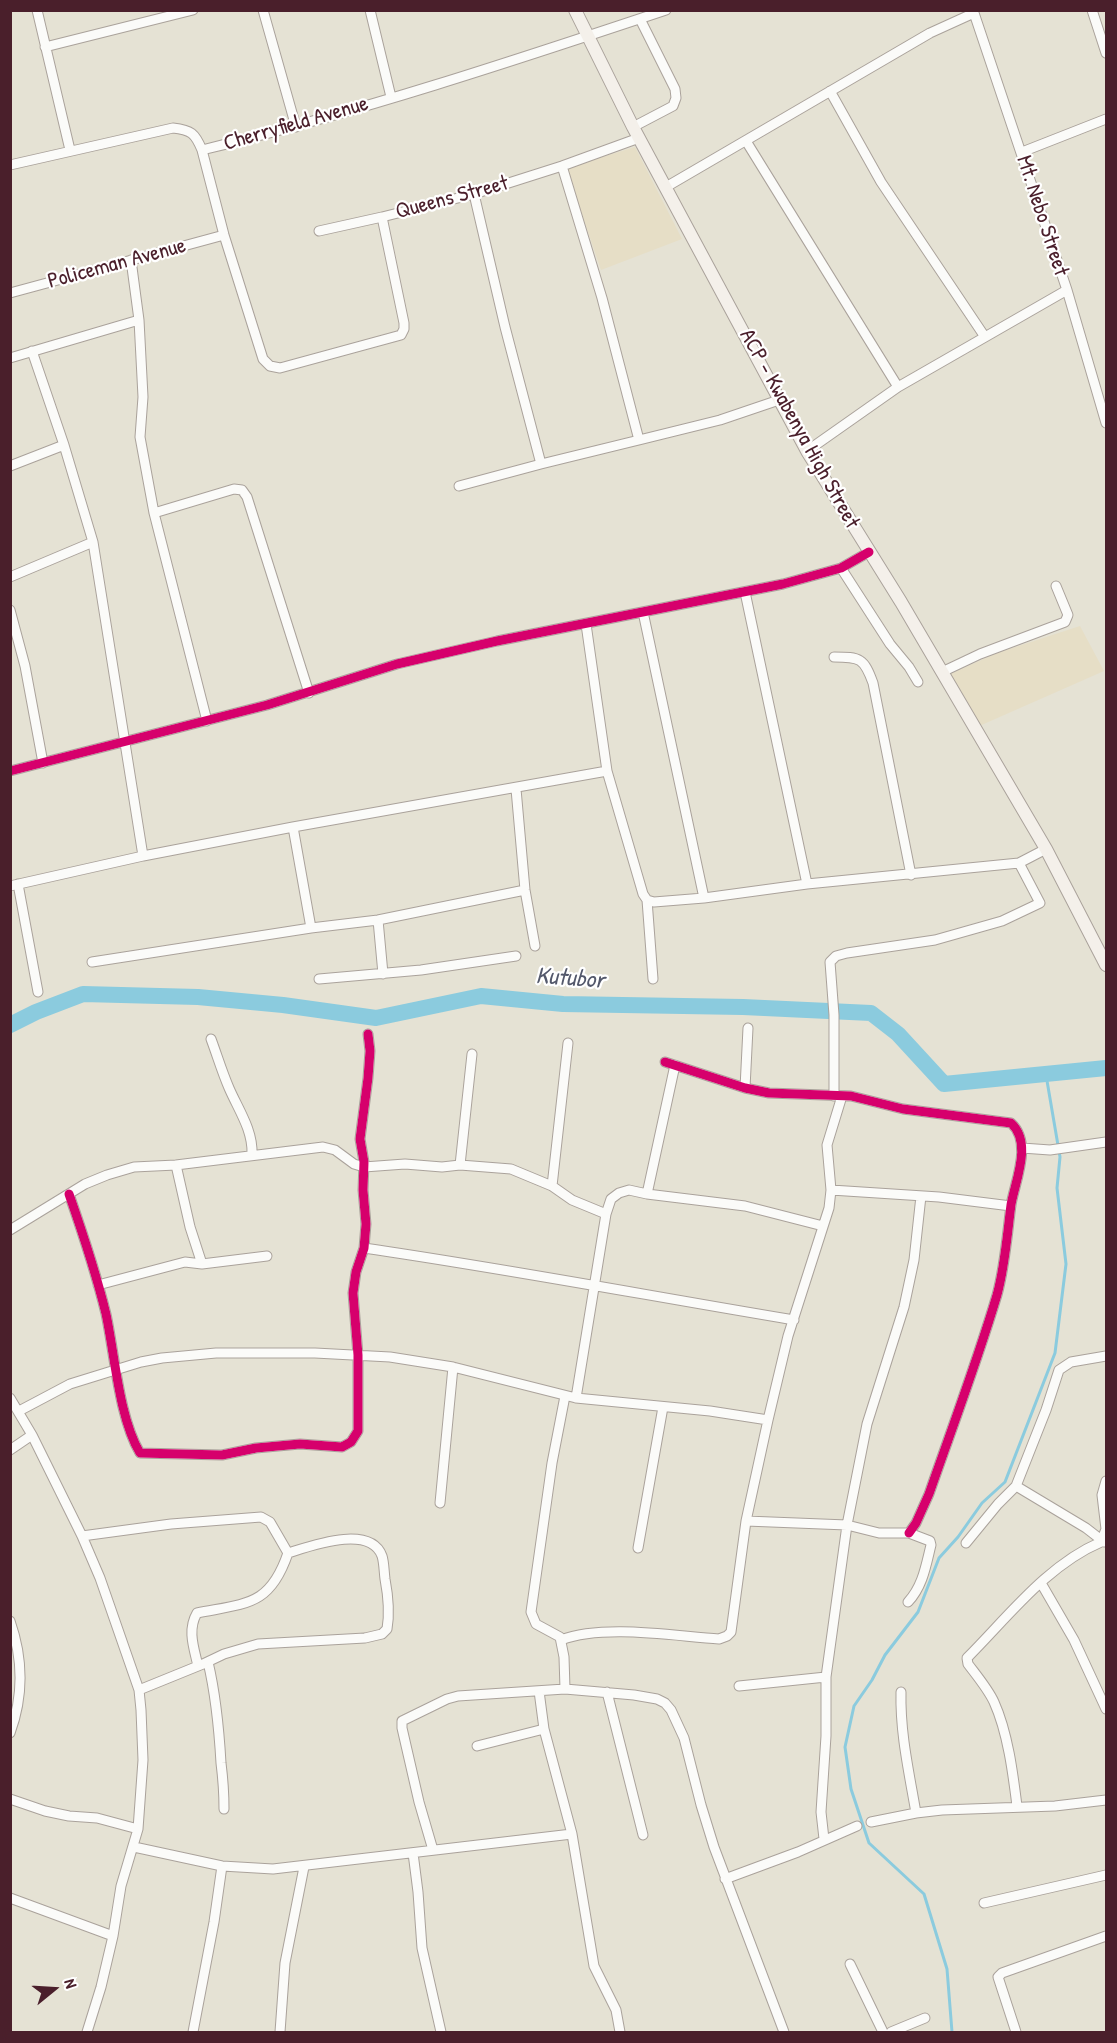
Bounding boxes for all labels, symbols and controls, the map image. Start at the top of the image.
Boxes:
street label: Cherryfield Avenue [221,91,371,157]
street label: Mt. Nebo Street [1010,152,1074,280]
street label: Queens Street [393,170,511,226]
street label: Policeman Avenue [45,233,189,295]
street label: ACP - Kwabenya High Street [733,325,865,533]
water label: Kutubor [535,962,605,996]
north arrow [24,1959,84,2019]
text: N [59,1976,83,1991]

